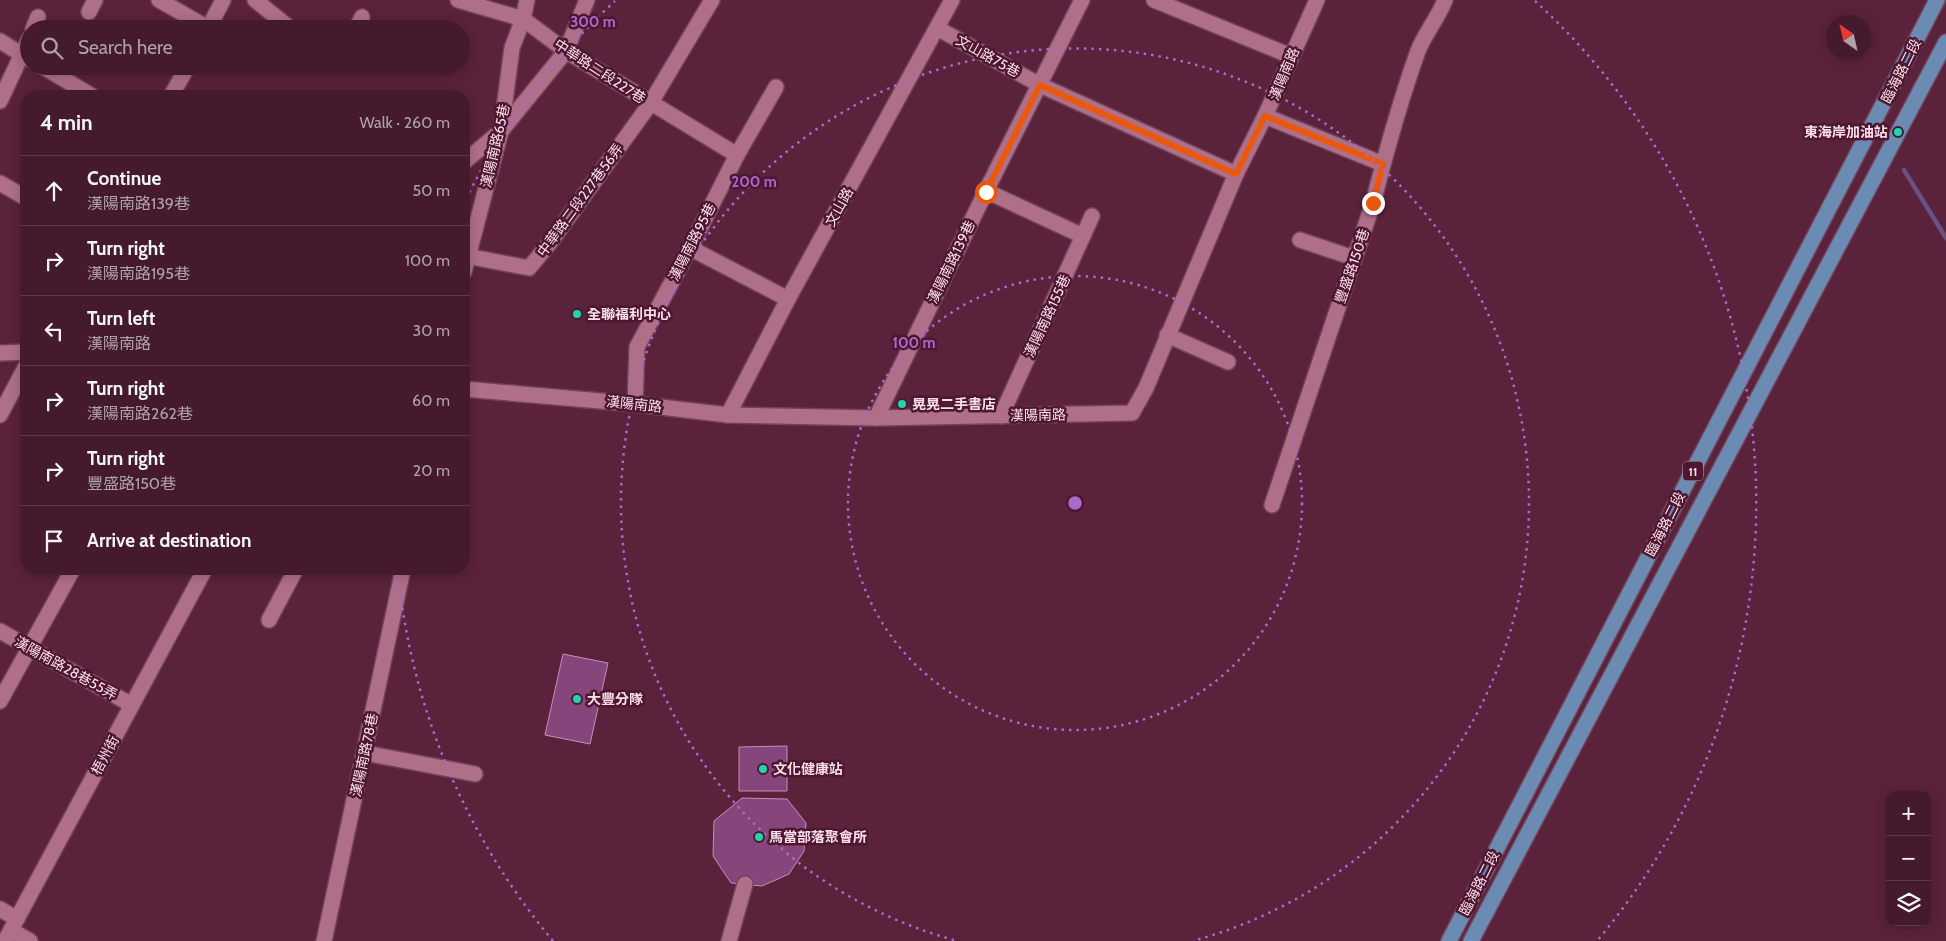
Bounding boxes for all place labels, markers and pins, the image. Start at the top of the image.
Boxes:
place label: 東海岸加油站 [1804,123,1888,141]
marker: 東海岸加油站 [1892,126,1904,138]
place label: 全聯福利中心 [587,305,671,323]
marker: 全聯福利中心 [571,308,583,320]
place label: 晃晃二手書店 [912,395,996,413]
marker: 晃晃二手書店 [896,398,908,410]
centre of rings [1066,494,1084,512]
place label: 大豐分隊 [587,690,643,708]
marker: 大豐分隊 [571,693,583,705]
place label: 文化健康站 [773,760,843,778]
marker: 文化健康站 [757,763,769,775]
place label: 馬當部落聚會所 [769,828,867,846]
marker: 馬當部落聚會所 [753,831,765,843]

